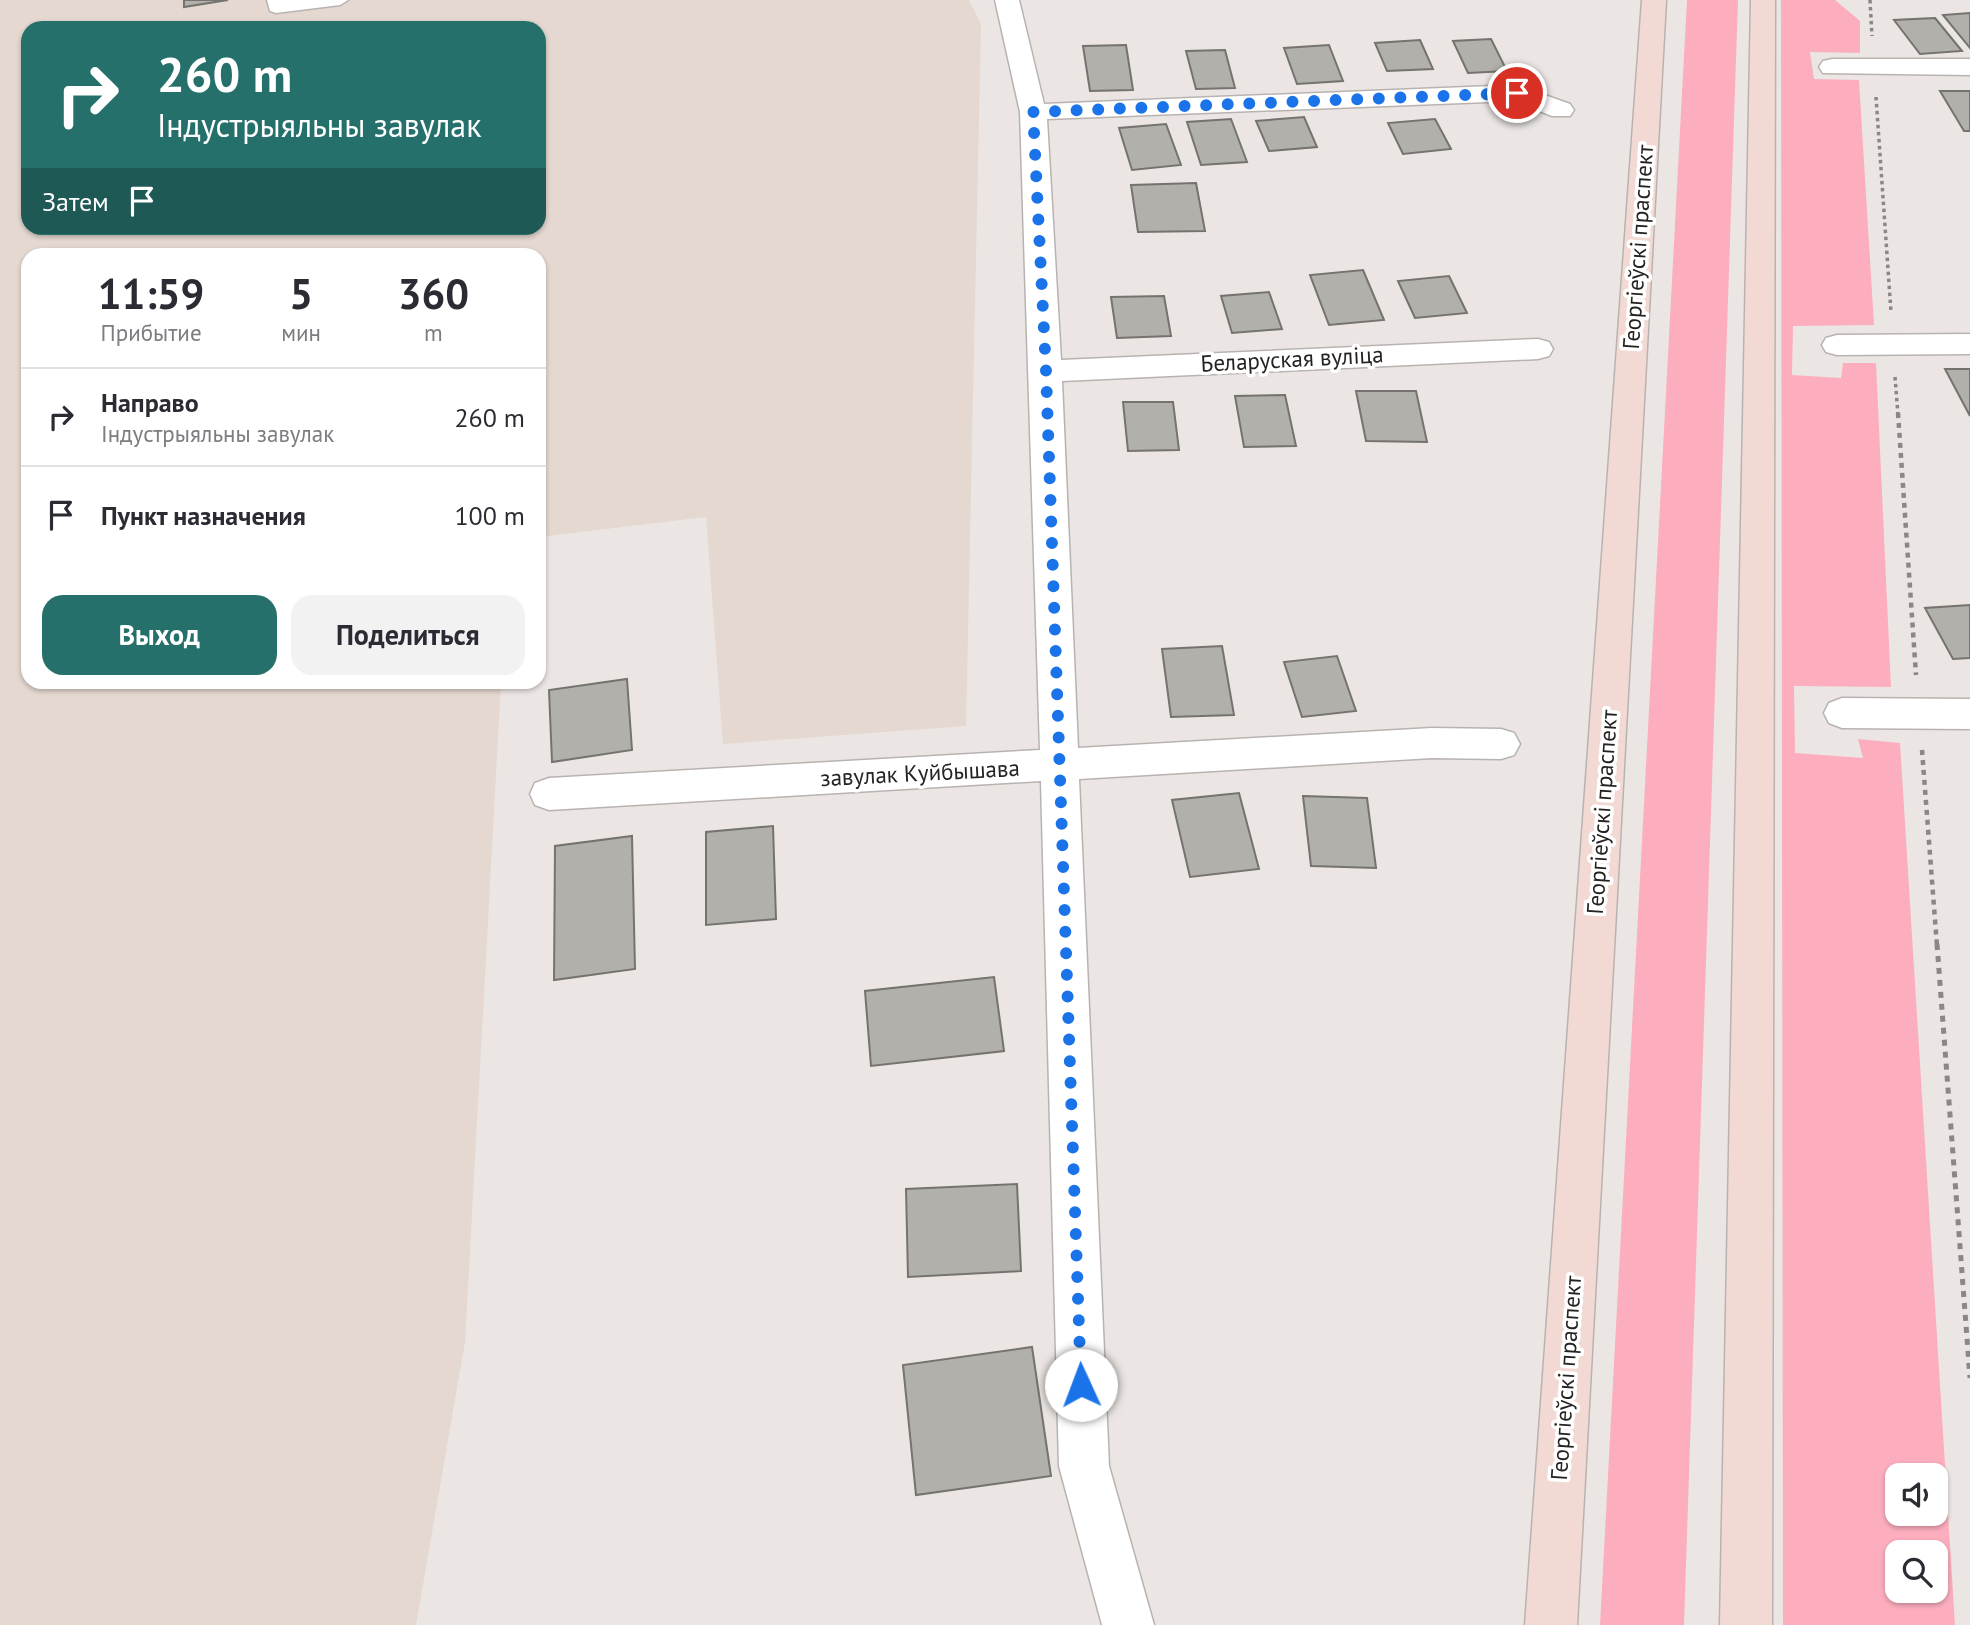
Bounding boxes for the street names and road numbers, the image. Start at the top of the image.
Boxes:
street label: Георгіеўскі праспект [1616,143,1659,350]
street label: Беларуская вуліца [1200,339,1384,378]
street label: Георгіеўскі праспект [1580,708,1623,915]
street label: завулак Куйбышава [820,753,1020,792]
street label: Георгіеўскі праспект [1544,1274,1587,1481]

